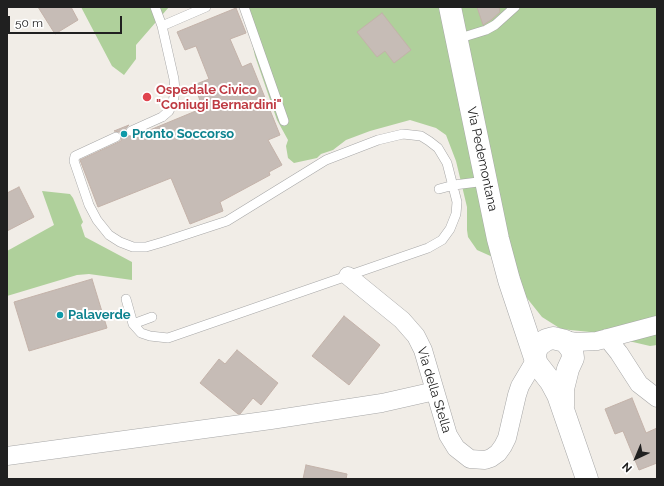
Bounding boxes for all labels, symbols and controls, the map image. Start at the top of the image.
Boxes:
scale bar [10,8,124,34]
text: 50 m [15,16,43,30]
place label: Ospedale Civico "Coniugi Bernardini" [156,82,282,113]
marker: Ospedale Civico "Coniugi Bernardini" [141,91,153,103]
street label: Via Pedemontana [463,105,501,213]
place label: Pronto Soccorso [132,126,234,142]
marker: Pronto Soccorso [119,129,129,139]
place label: Palaverde [68,307,131,323]
marker: Palaverde [55,310,65,320]
street label: Via della Stella [414,345,454,435]
north arrow [616,438,656,478]
text: N [620,459,635,475]

